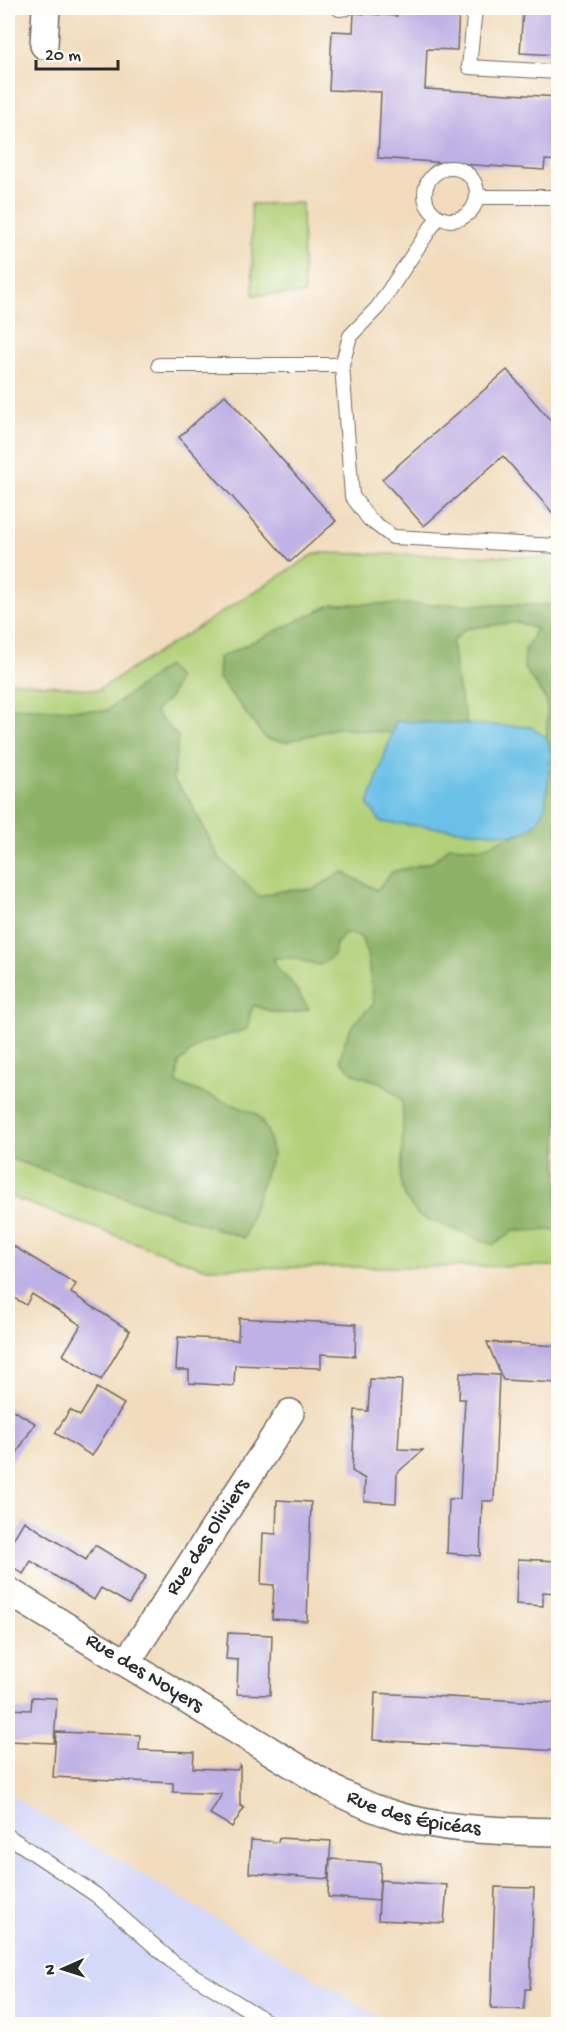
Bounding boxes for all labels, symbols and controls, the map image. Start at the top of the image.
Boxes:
scale bar [36,33,118,71]
text: 20 m [45,46,81,67]
street label: Rue des Oliviers [161,1474,256,1601]
street label: Rue des Noyers [80,1628,208,1720]
street label: Rue des Épicéas [342,1785,483,1842]
north arrow [33,1939,93,1999]
text: N [42,1963,61,1975]

